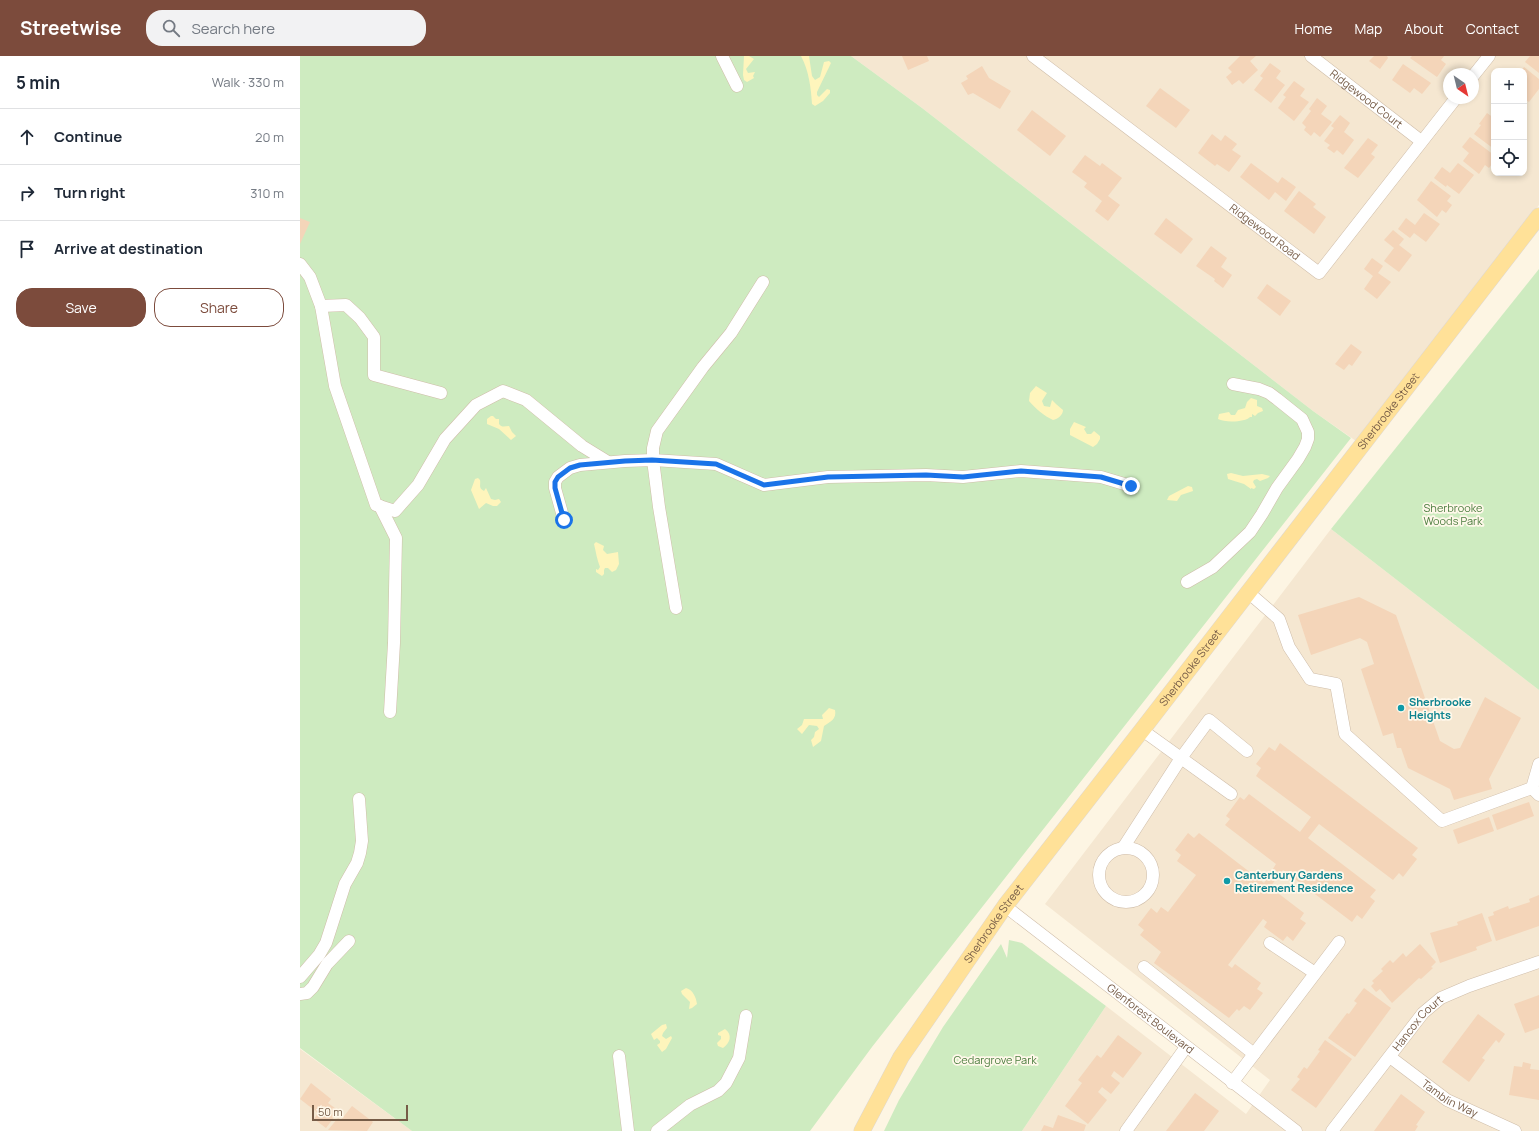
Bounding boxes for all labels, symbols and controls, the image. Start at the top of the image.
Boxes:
search box [146,10,426,46]
text: Streetwise [20,15,122,41]
icon: search [160,17,182,39]
text: Search here [192,18,275,39]
text: Home [1295,19,1332,38]
text: Map [1354,19,1382,38]
text: About [1404,19,1444,38]
text: Contact [1466,19,1519,38]
street label: Ridgewood Court [1327,66,1406,131]
north arrow [1443,68,1479,104]
map controls [1491,68,1527,176]
button: + [1491,68,1527,104]
text: 5 min [16,71,60,94]
text: Walk · 330 m [212,73,284,91]
button: − [1491,104,1527,140]
icon: ahead [16,126,38,148]
text: Continue [54,126,122,147]
text: 20 m [255,128,284,146]
button: locate [1491,140,1527,176]
icon: right [16,182,38,204]
text: Turn right [54,182,125,203]
text: 310 m [250,184,284,202]
street label: Ridgewood Road [1227,200,1303,263]
icon: arrive [16,238,38,260]
text: Arrive at destination [54,238,203,259]
button: Save [16,288,146,327]
button: Share [154,288,284,327]
street label: Sherbrooke Street [1353,369,1422,452]
route end [1122,477,1140,495]
park label: Sherbrooke Woods Park [1423,500,1483,528]
route start [555,511,573,529]
street label: Sherbrooke Street [1155,626,1224,709]
place label: Sherbrooke Heights [1409,694,1472,722]
marker: Sherbrooke Heights [1396,703,1406,713]
place label: Canterbury Gardens Retirement Residence [1235,867,1354,895]
marker: Canterbury Gardens Retirement Residence [1222,876,1232,886]
street label: Sherbrooke Street [960,881,1026,966]
street label: Glenforest Boulevard [1104,980,1198,1057]
street label: Hancox Court [1389,992,1446,1054]
park label: Cedargrove Park [953,1052,1037,1067]
street label: Tamblin Way [1419,1076,1481,1120]
scale bar [312,1103,408,1122]
text: 50 m [318,1104,343,1119]

